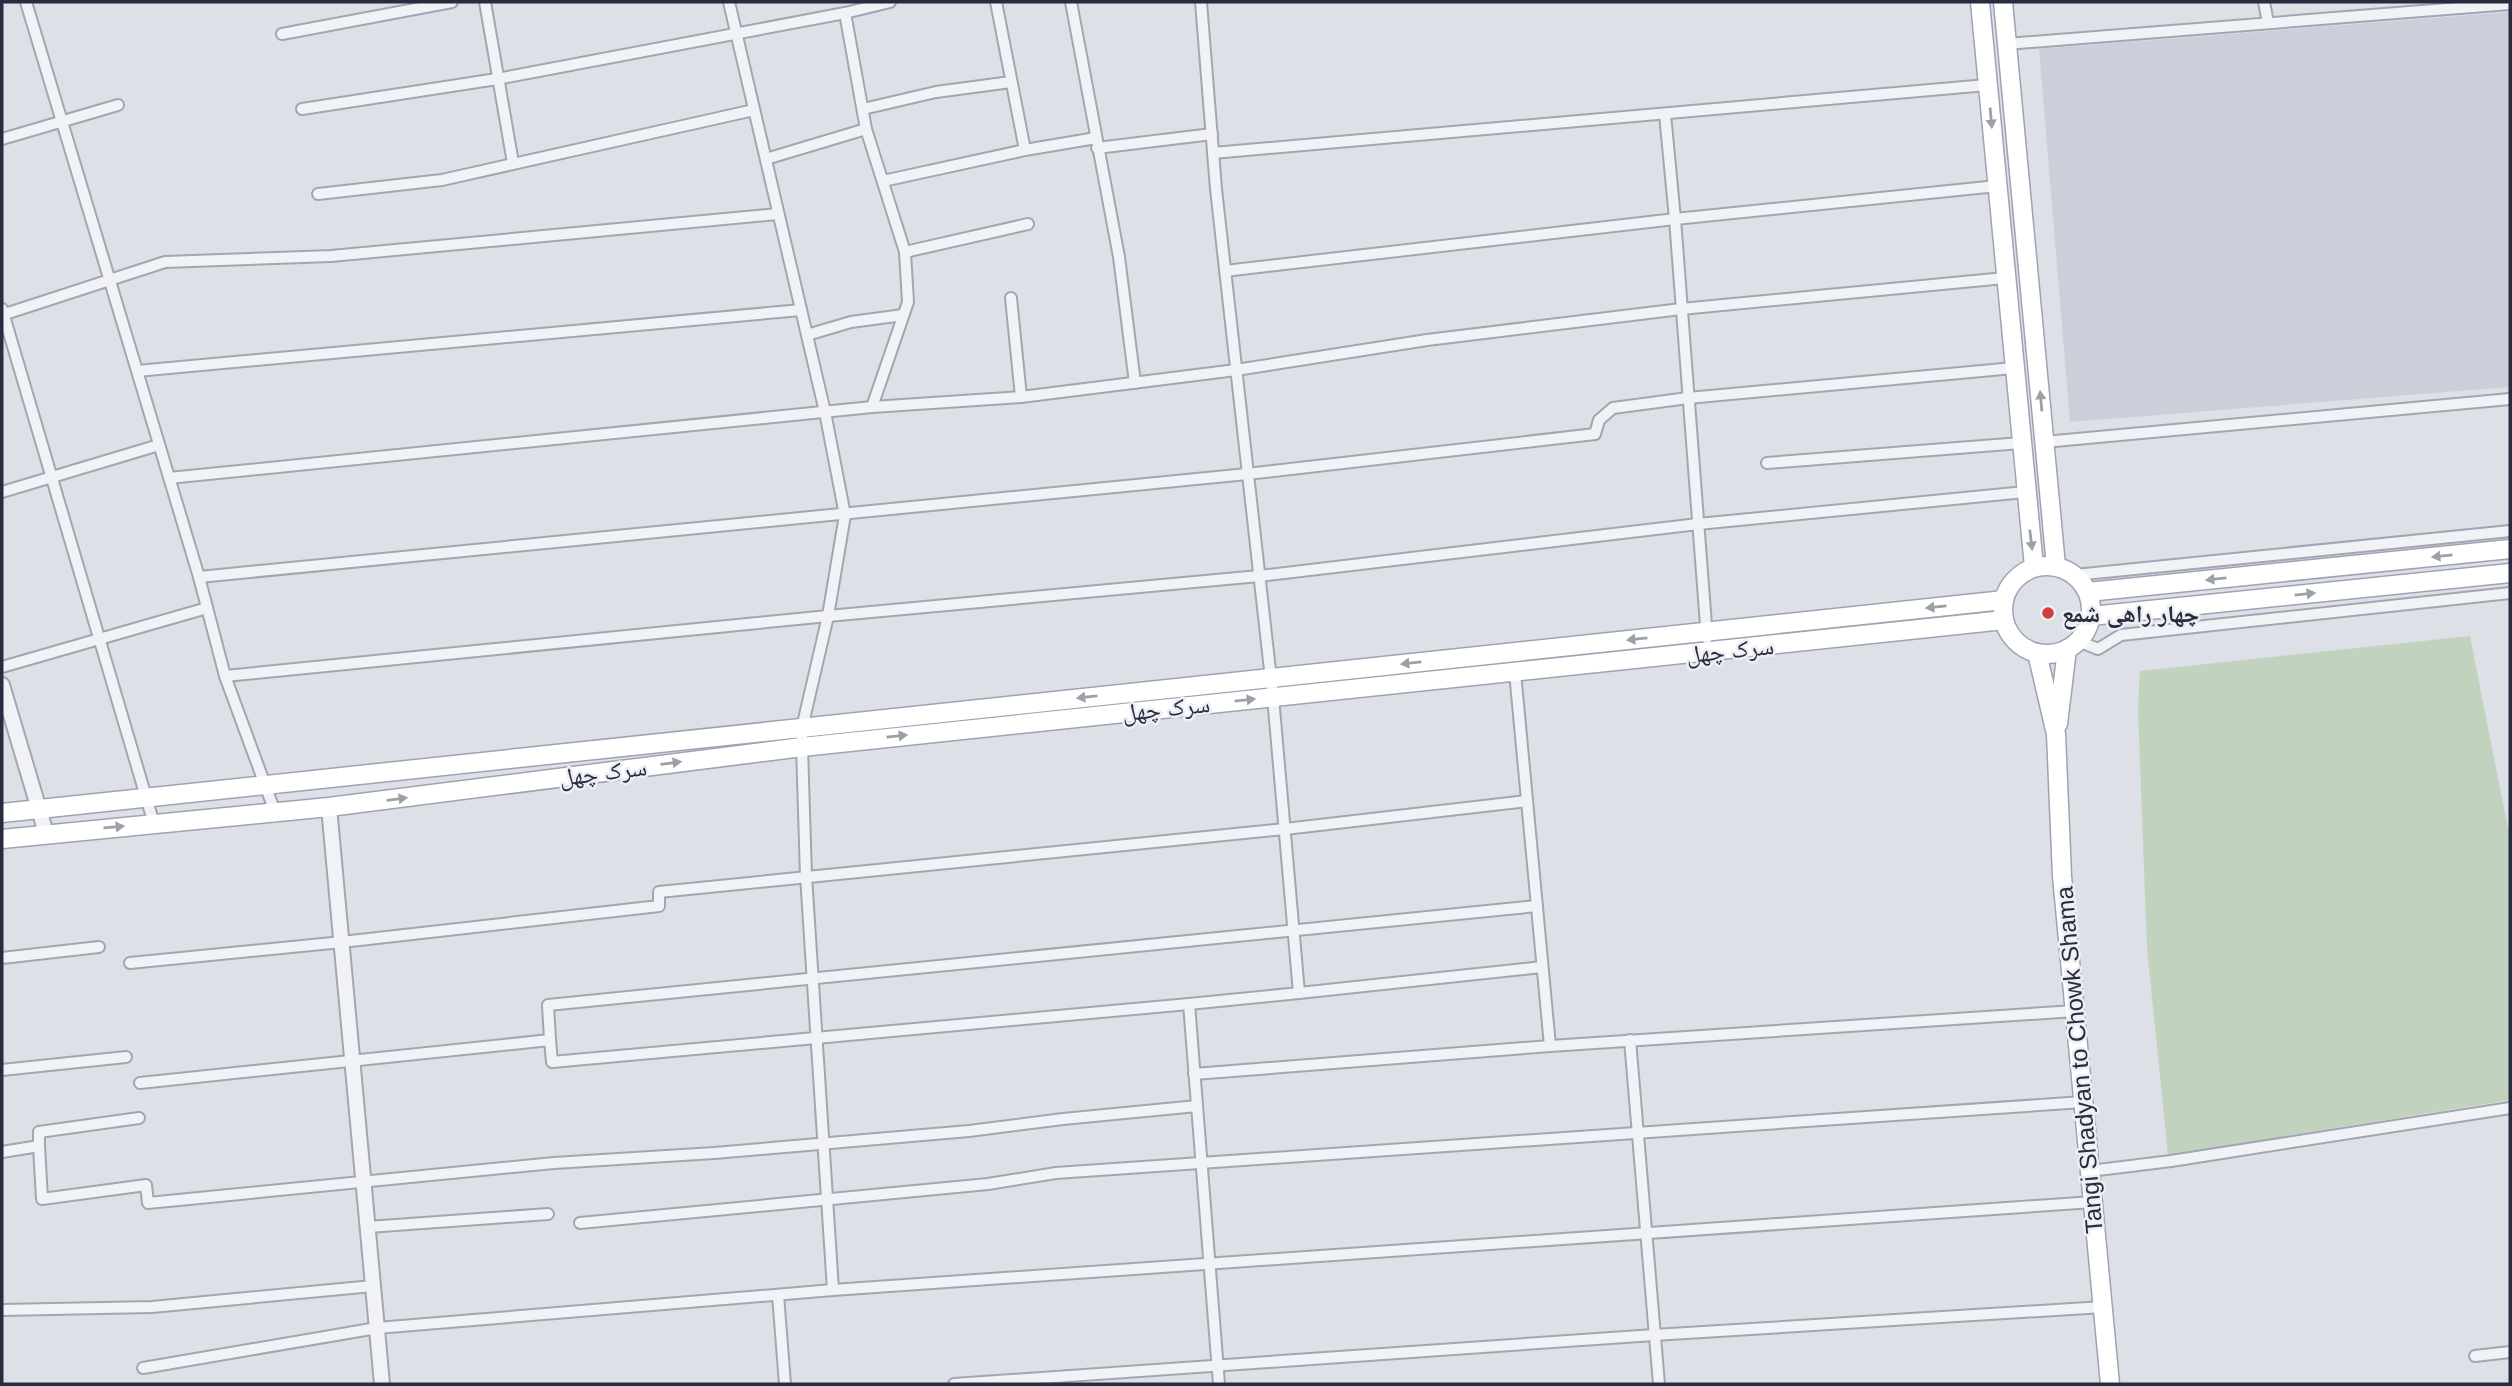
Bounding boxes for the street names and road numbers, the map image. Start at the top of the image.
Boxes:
street label: سرک چهل [1685,632,1775,669]
street label: سرک چهل [1121,690,1211,727]
street label: سرک چهل [558,753,648,792]
street label: Tangi Shadyan to Chowk Shama [2050,885,2108,1235]

